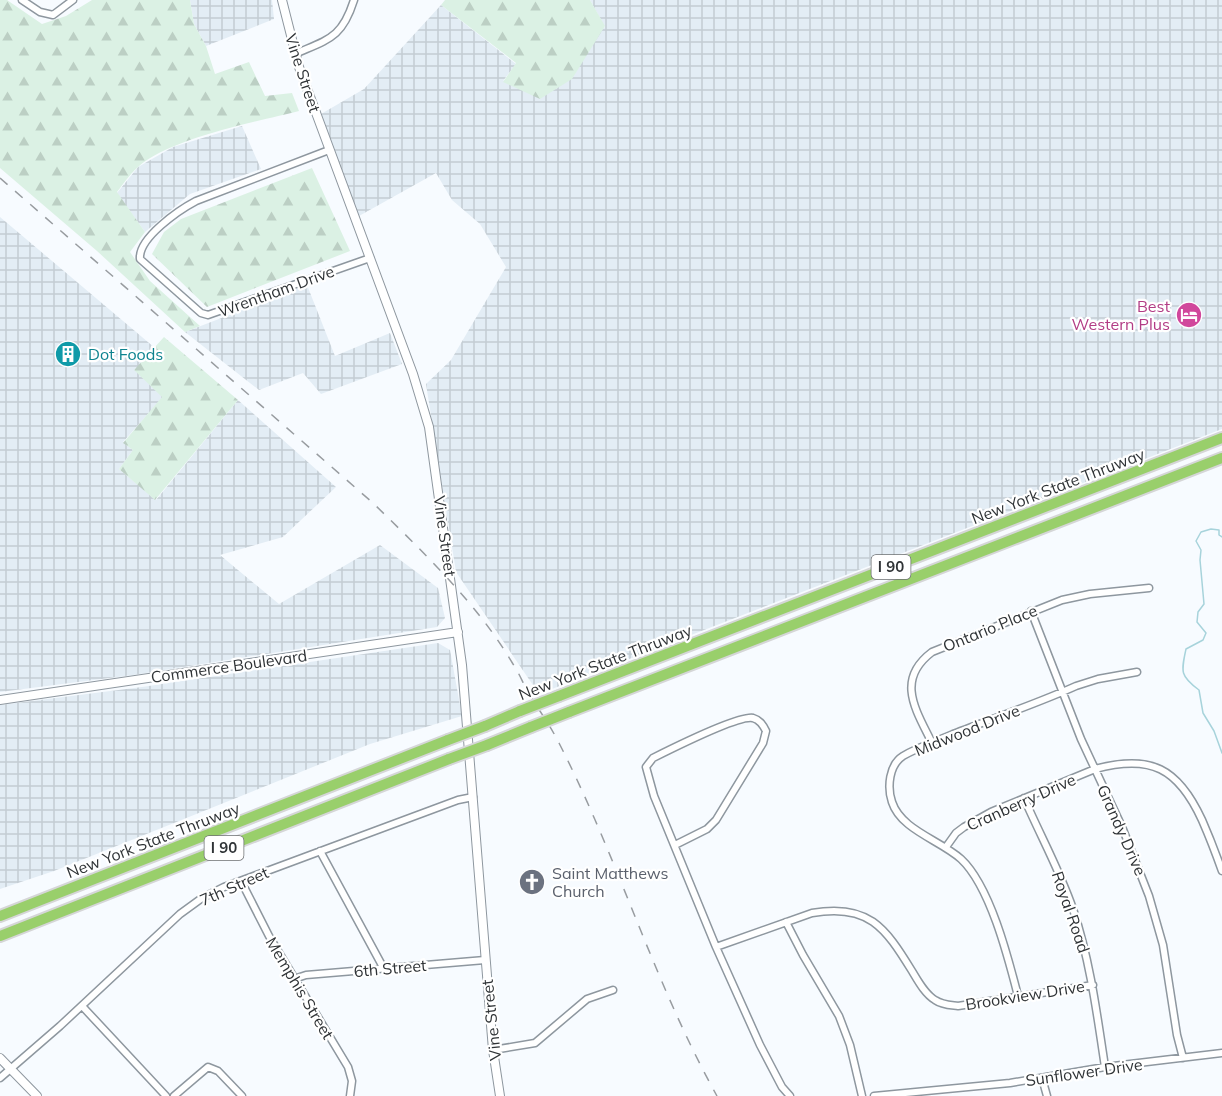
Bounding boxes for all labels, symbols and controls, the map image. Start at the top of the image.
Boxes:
street label: Vine Street [281,31,325,115]
street label: Wrentham Drive [215,261,337,321]
place label: Best Western Plus [1072,296,1170,334]
hotel icon: Best Western Plus [1174,300,1204,330]
building icon: Dot Foods [53,339,83,369]
place label: Dot Foods [88,344,163,364]
street label: New York State Thruway [969,444,1148,528]
street label: Vine Street [429,494,461,578]
road number: I 90 [872,555,910,579]
street label: Ontario Place [940,600,1040,656]
street label: New York State Thruway [516,620,695,704]
street label: Commerce Boulevard [150,645,308,687]
street label: Midwood Drive [912,700,1022,760]
street label: Cranberry Drive [963,769,1079,835]
street label: Grandy Drive [1093,781,1151,879]
street label: New York State Thruway [64,798,243,882]
road number: I 90 [204,836,244,860]
street label: 7th Street [197,862,272,910]
place label: Saint Matthews Church [552,863,669,901]
church icon: Saint Matthews Church [517,867,547,897]
street label: Royal Road [1048,869,1094,955]
street label: Memphis Street [262,933,339,1043]
street label: 6th Street [353,955,428,981]
street label: Brookview Drive [964,976,1086,1014]
street label: Vine Street [477,978,505,1062]
street label: Sunflower Drive [1024,1054,1144,1090]

